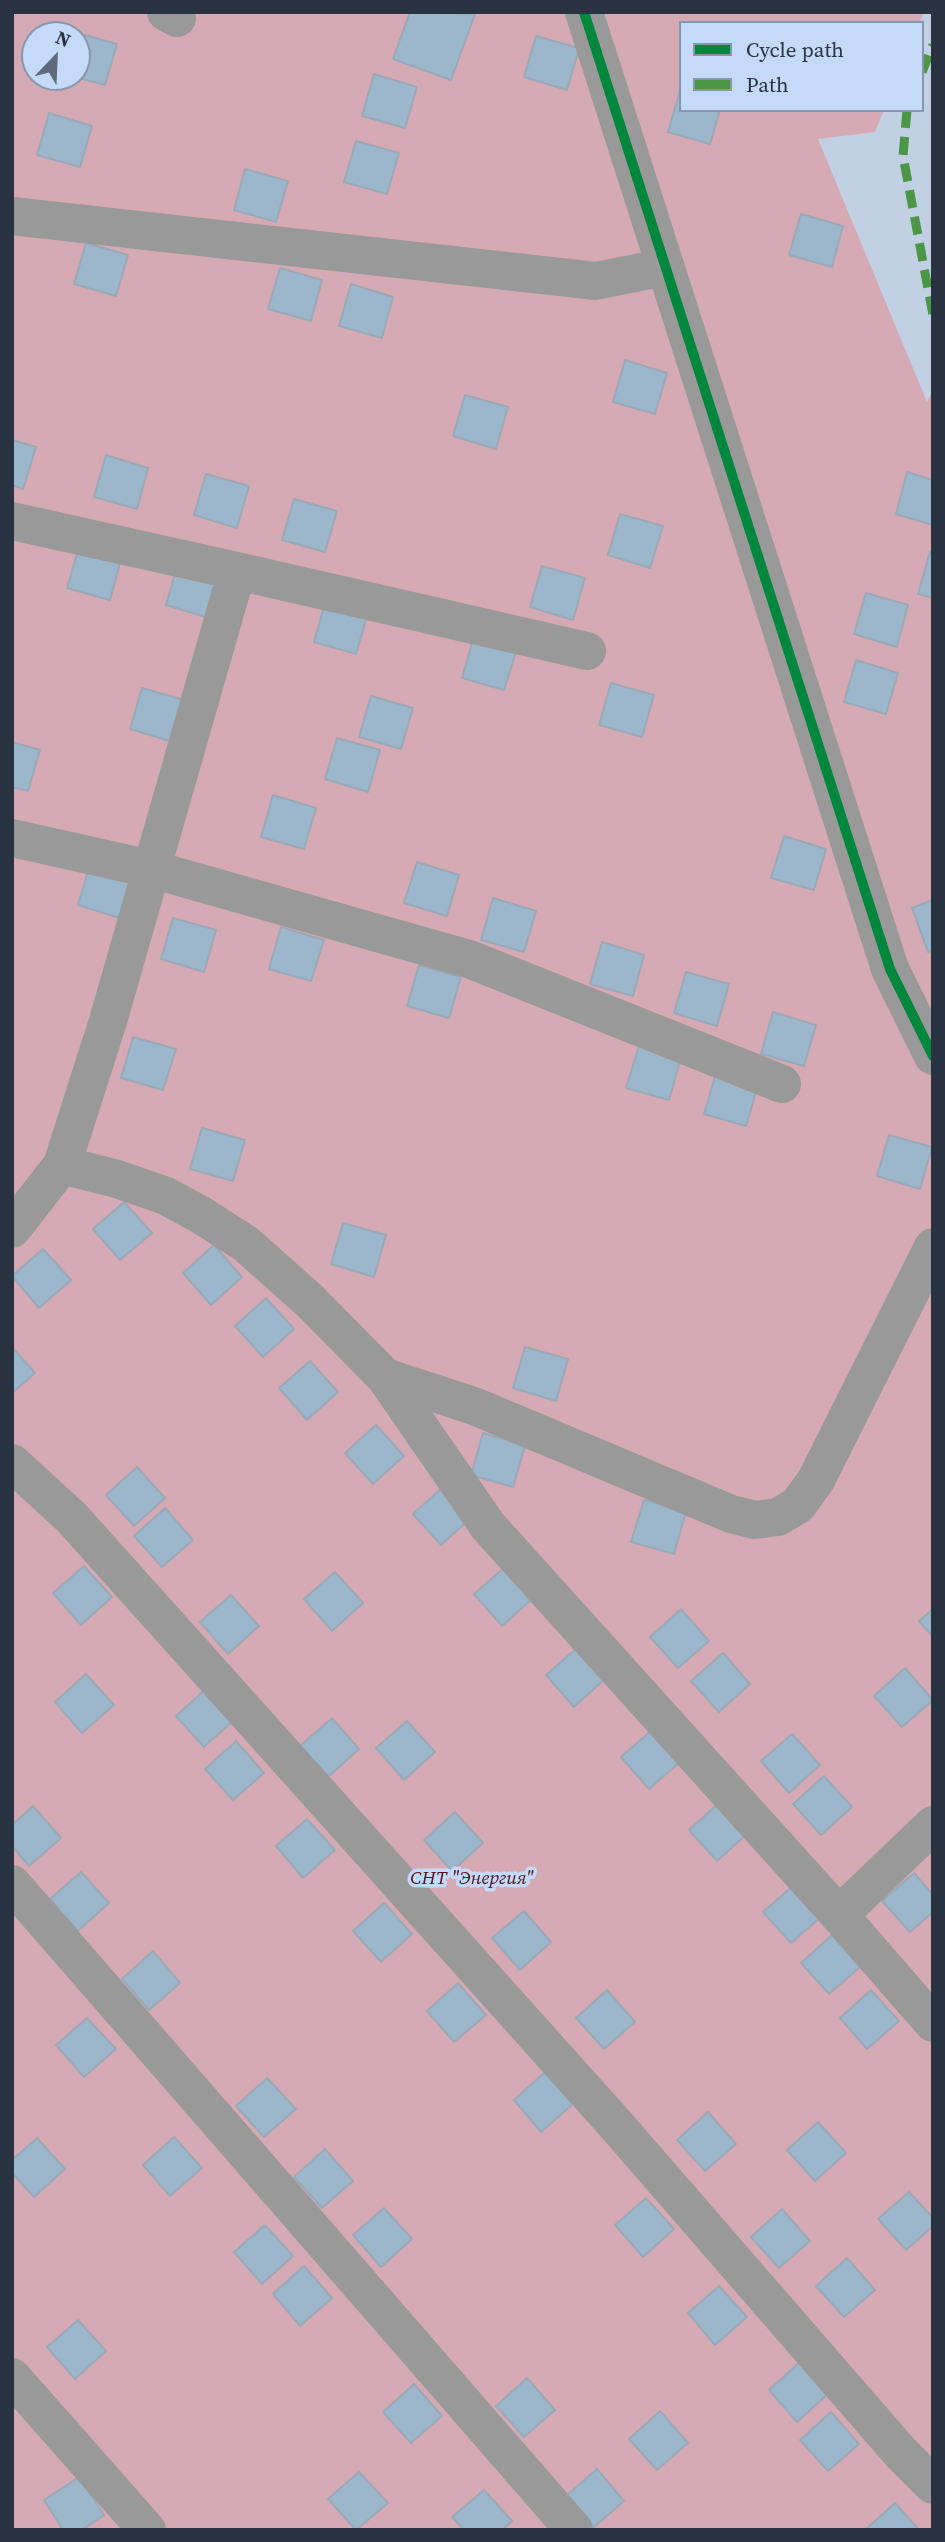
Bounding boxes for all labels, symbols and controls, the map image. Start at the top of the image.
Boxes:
north arrow [21,21,91,91]
legend [679,21,924,112]
text: N [52,24,75,53]
text: Cycle path [746,35,844,64]
text: Path [746,70,789,99]
park label: СНТ "Энергия" [410,1868,534,1890]

